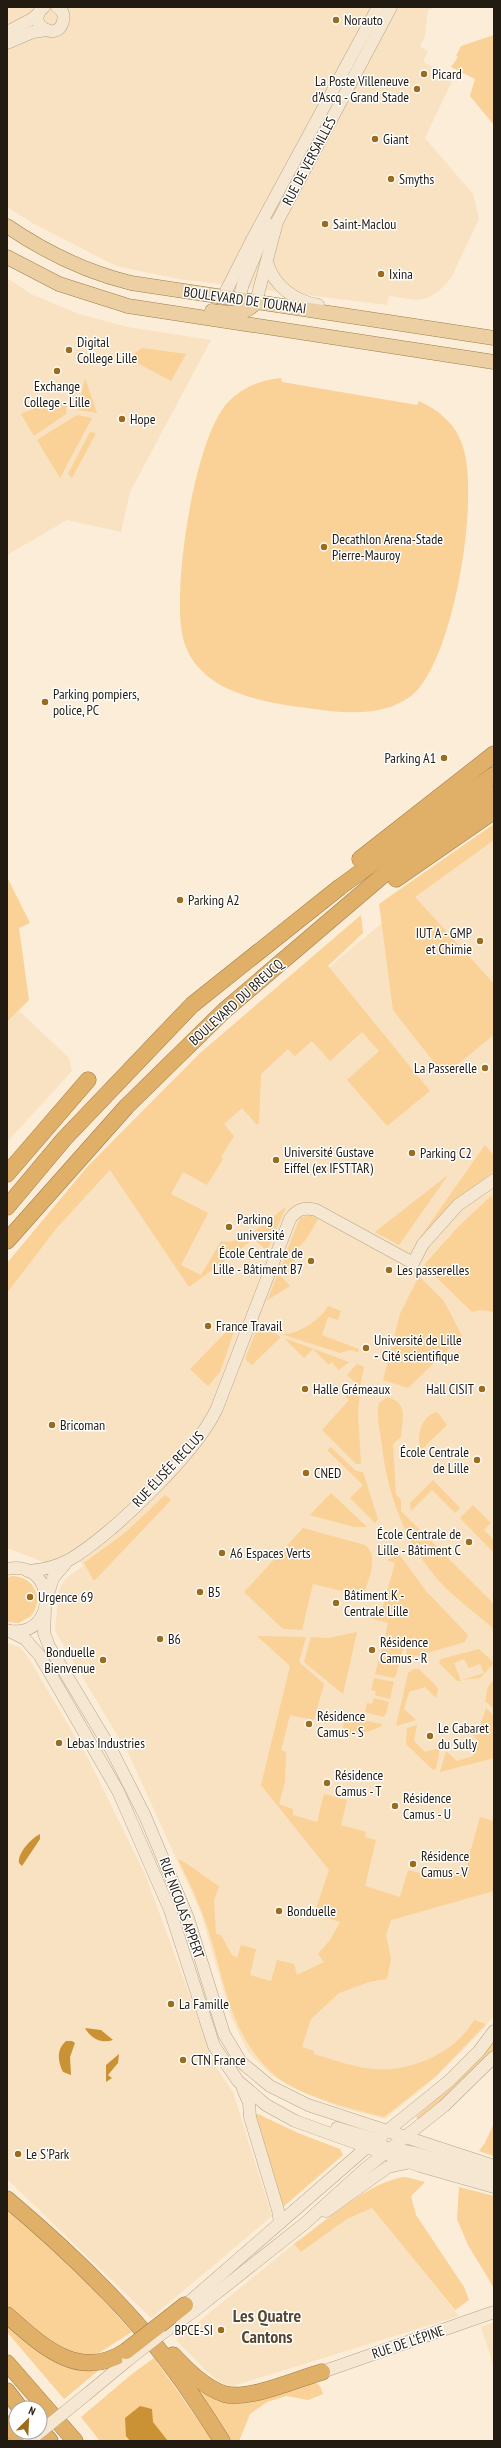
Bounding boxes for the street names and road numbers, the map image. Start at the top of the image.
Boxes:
street label: RUE DE VERSAILLES [278,114,340,208]
street label: BOULEVARD DE TOURNAI [182,282,308,318]
street label: BOULEVARD DU BREUCQ [185,955,287,1049]
street label: RUE ÉLISÉE RECLUS [128,1427,208,1511]
street label: RUE NICOLAS APPERT [155,1855,209,1962]
street label: RUE DE L'ÉPINE [369,2321,447,2363]

